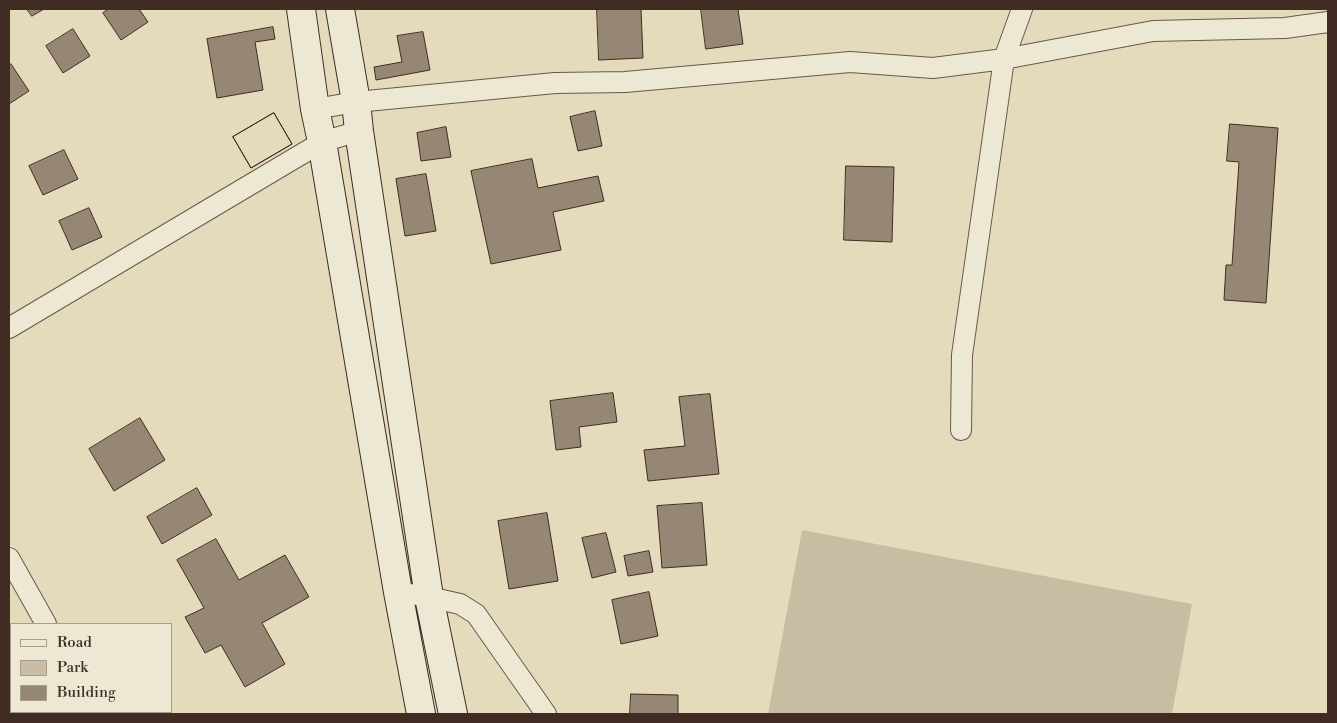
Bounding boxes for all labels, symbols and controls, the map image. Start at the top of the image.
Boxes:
legend [10,623,172,713]
text: Road [57,633,92,652]
text: Park [57,658,88,677]
text: Building [57,683,116,702]

